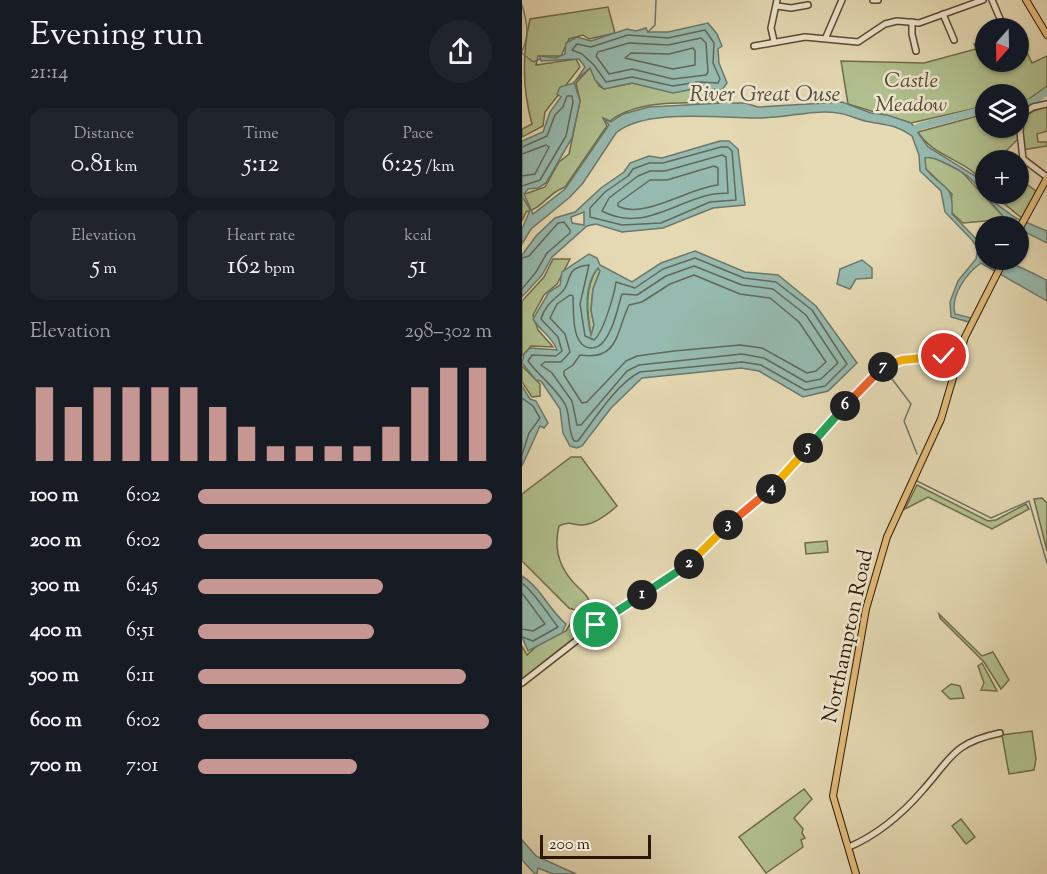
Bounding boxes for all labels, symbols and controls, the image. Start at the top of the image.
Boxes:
text: Evening run [30,12,204,60]
north arrow [975,18,1029,72]
map controls [975,18,1029,270]
button: share [429,20,492,83]
text: 21:14 [30,59,68,88]
park label: Castle Meadow [875,67,947,121]
water label: River Great Ouse [690,80,841,112]
button: layers [975,84,1029,138]
text: Distance [74,123,134,146]
text: Time [243,123,279,146]
text: Pace [403,123,433,146]
text: 0.81 [71,146,112,183]
text: 5:12 [243,146,279,183]
text: 6:25 [382,146,422,183]
button: + [975,150,1029,204]
text: km [112,156,137,179]
text: /km [422,156,454,179]
button: − [975,216,1029,270]
text: Elevation [72,225,136,248]
text: Heart rate [227,225,295,248]
text: kcal [404,225,432,248]
text: 5 [91,248,100,285]
text: 162 [227,248,261,285]
text: 51 [409,248,427,285]
text: m [100,258,117,281]
text: bpm [261,258,295,281]
text: Elevation [30,318,111,347]
text: 298–302 m [404,318,492,347]
pin [918,330,969,381]
icon: check [927,339,960,372]
pin: 7 [868,352,898,382]
text: 7 [879,355,887,378]
pin: 6 [830,391,860,421]
text: 6 [841,394,849,417]
pin: 5 [793,433,823,463]
text: 5 [805,436,811,459]
pin: 4 [756,474,786,504]
text: 4 [767,477,775,500]
text: 100 m [30,482,79,511]
text: 6:02 [126,482,160,511]
pin: 3 [713,510,743,540]
text: 3 [725,513,731,536]
text: 200 m [30,527,81,556]
text: 6:02 [126,527,160,556]
street label: Northampton Road [816,547,882,726]
pin: 2 [674,549,704,579]
text: 2 [685,552,693,575]
text: 300 m [30,572,80,601]
text: 6:45 [126,572,158,601]
pin: 1 [627,580,657,610]
text: 1 [639,583,645,606]
pin [570,599,621,650]
icon: arrive [579,608,612,641]
text: 400 m [30,617,82,646]
text: 6:51 [126,617,155,646]
text: 500 m [30,662,79,691]
text: 6:11 [126,662,155,691]
text: 600 m [30,707,82,736]
text: 6:02 [126,707,160,736]
text: 700 m [30,752,82,781]
text: 7:01 [126,752,158,781]
scale bar [540,832,651,860]
text: 200 m [549,834,590,857]

